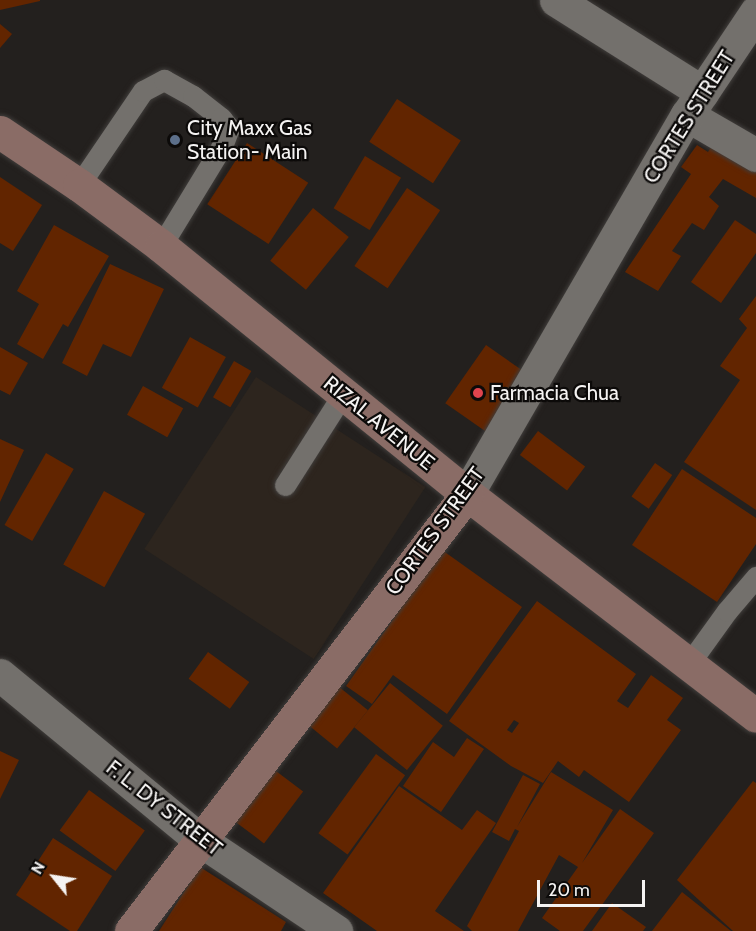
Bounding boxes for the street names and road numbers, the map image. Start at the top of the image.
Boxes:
street label: CORTES STREET [638,46,740,188]
street label: RIZAL AVENUE [318,371,440,475]
street label: CORTES STREET [380,462,490,600]
street label: F. L. DY STREET [101,755,227,861]

